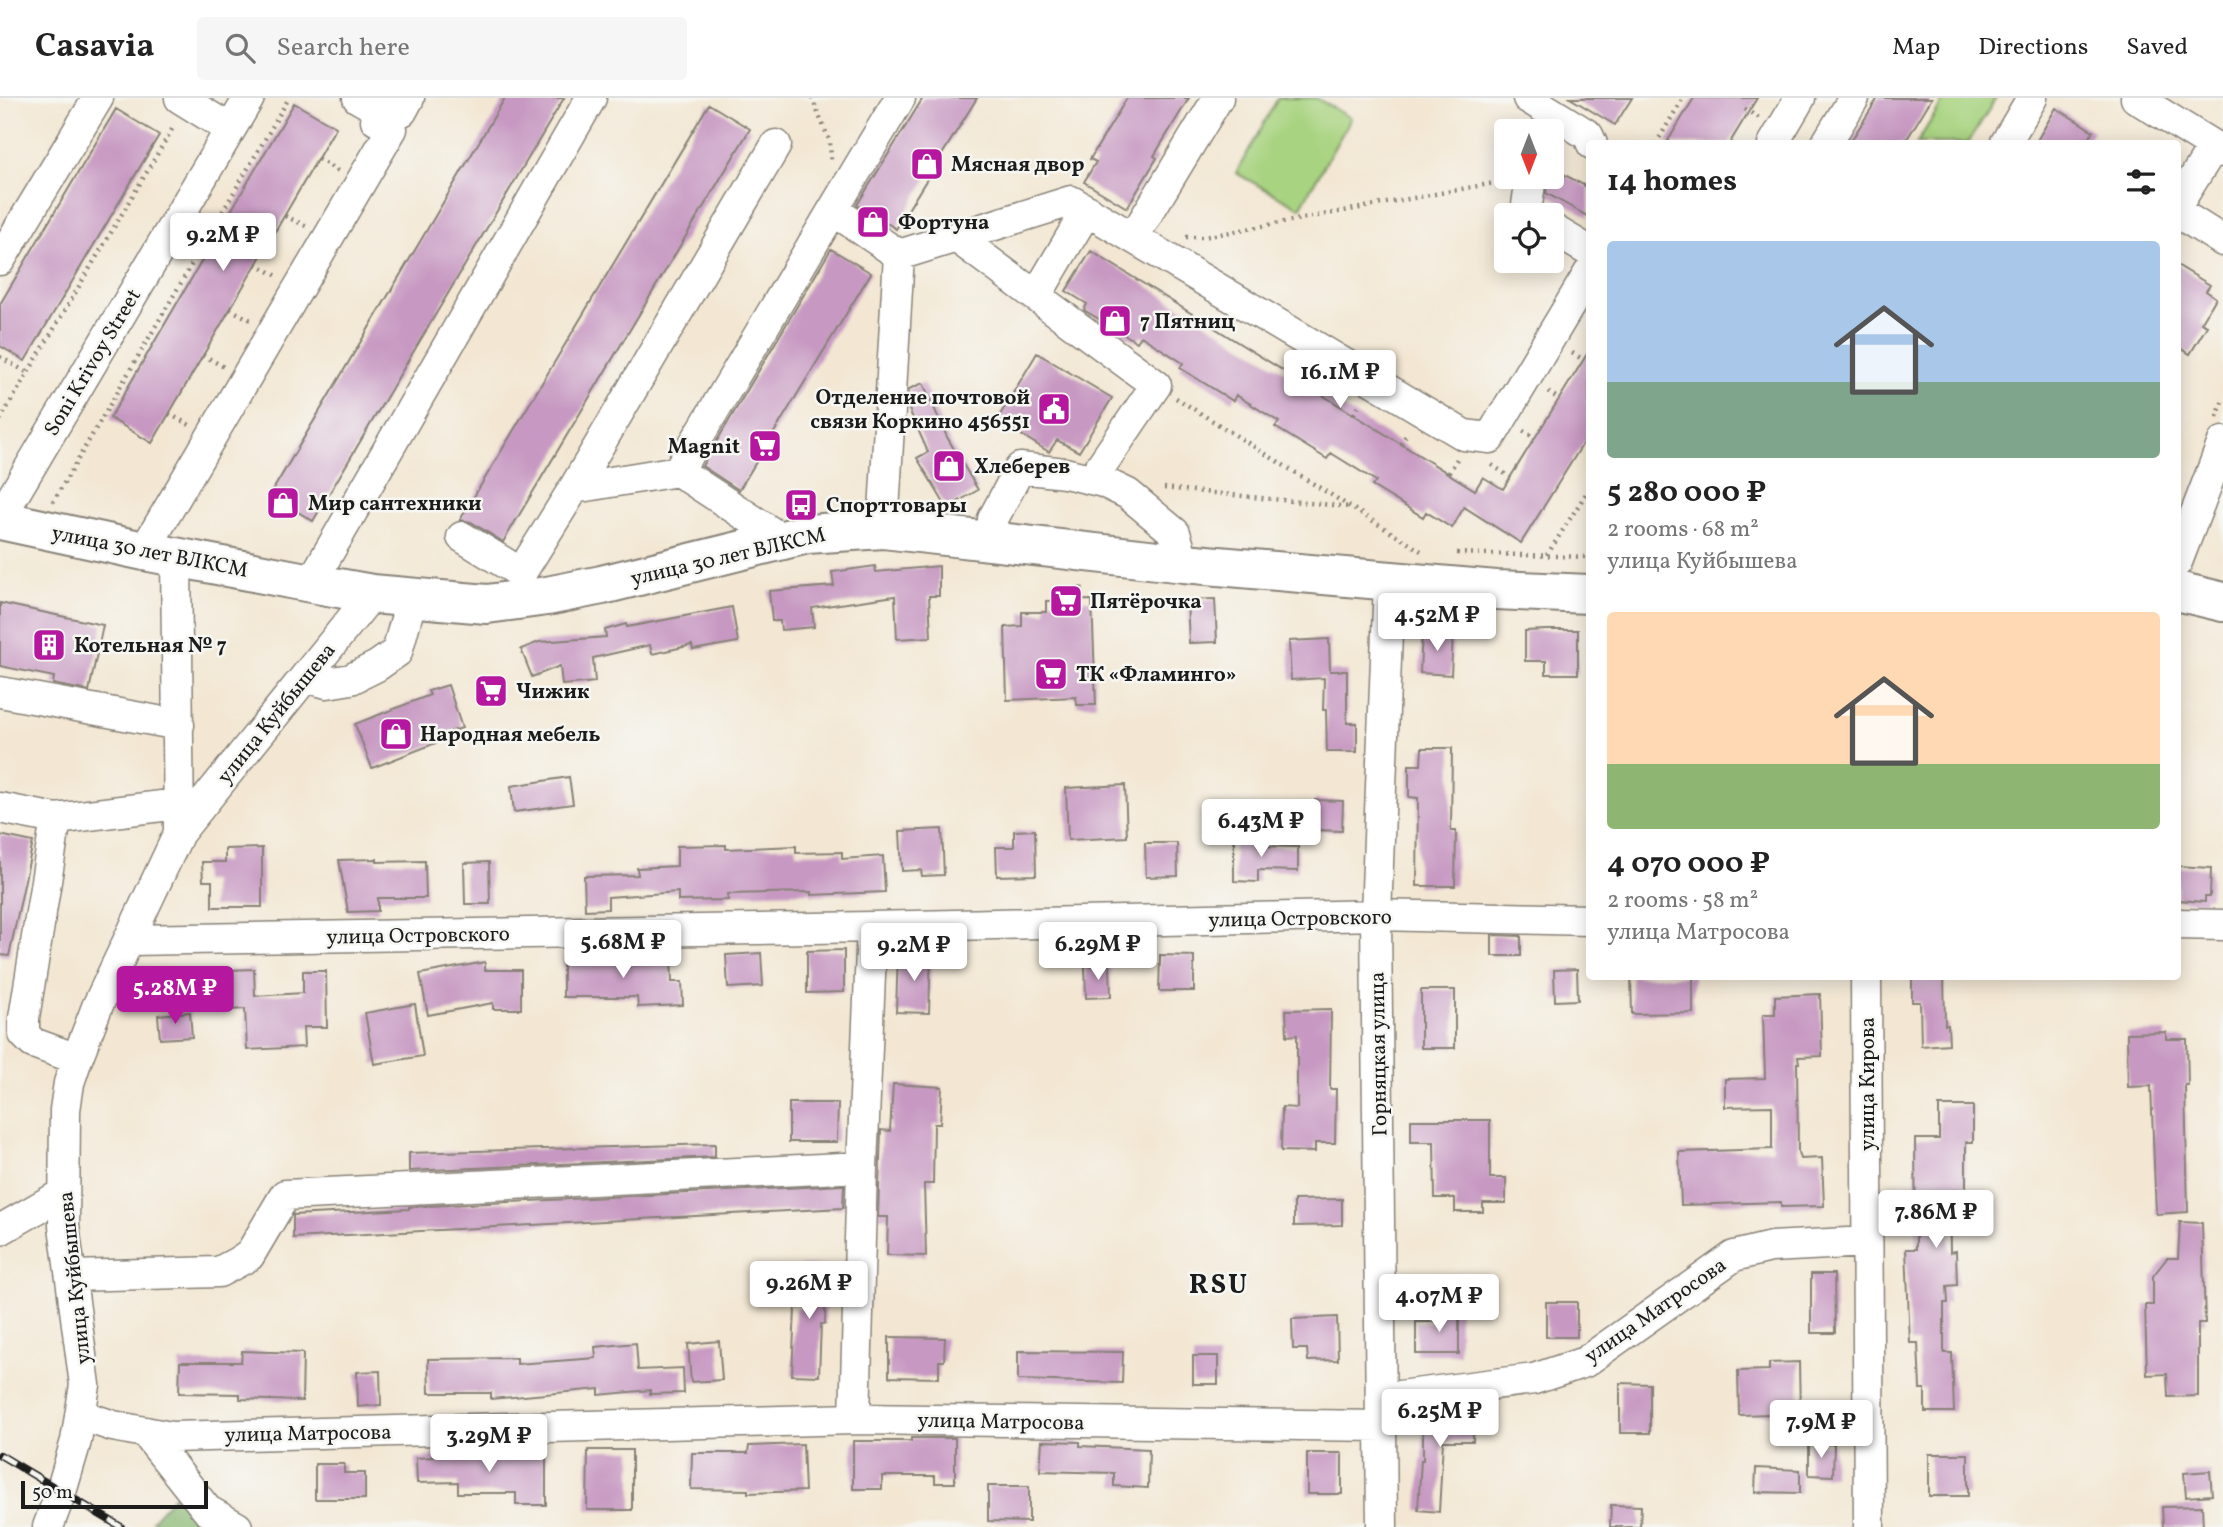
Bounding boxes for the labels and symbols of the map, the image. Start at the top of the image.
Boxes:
north arrow [1494,119,1564,189]
shop icon: Мясная двор [908,145,946,183]
place label: Мясная двор [951,151,1084,180]
shop icon: Фортуна [854,203,892,241]
place label: Фортуна [898,209,990,238]
pin: 9.2M ₽ [166,214,280,273]
street label: Soni Krivoy Street [38,284,149,442]
shop icon: 7 Пятниц [1096,302,1134,340]
place label: 7 Пятниц [1140,308,1235,337]
pin: 16.1M ₽ [1275,350,1405,410]
place label: Отделение почтовой связи Коркино 456551 [810,384,1030,437]
public building icon: Отделение почтовой связи Коркино 456551 [1035,390,1073,428]
supermarket icon: Magnit [746,427,784,465]
place label: Magnit [668,433,740,462]
shop icon: Хлеберев [930,447,968,485]
place label: Хлеберев [974,453,1070,482]
shop icon: Мир сантехники [264,484,302,522]
bus stop icon: Спорттовары [782,486,820,524]
place label: Мир сантехники [308,490,482,519]
place label: Спорттовары [826,492,967,521]
street label: улица 30 лет ВЛКСМ [49,519,250,586]
street label: улица 30 лет ВЛКСМ [628,521,829,594]
supermarket icon: Пятёрочка [1047,582,1085,620]
place label: Пятёрочка [1090,588,1202,617]
pin: 4.52M ₽ [1372,594,1502,653]
building icon: Котельная № 7 [30,626,68,664]
place label: Котельная № 7 [74,632,227,661]
street label: улица Куйбышева [211,637,343,791]
supermarket icon: ТК «Фламинго» [1032,655,1070,693]
place label: ТК «Фламинго» [1076,661,1237,690]
supermarket icon: Чижик [472,672,510,710]
place label: Чижик [516,678,590,707]
shop icon: Народная мебель [377,715,415,753]
place label: Народная мебель [420,721,600,750]
pin: 6.43M ₽ [1196,800,1326,859]
street label: улица Островского [1208,903,1392,936]
street label: улица Островского [326,920,510,953]
pin: 5.68M ₽ [558,920,688,980]
pin: 6.29M ₽ [1033,922,1163,982]
pin: 9.2M ₽ [857,924,971,983]
pin: 5.28M ₽ [110,967,240,1026]
street label: Горняцкая улица [1364,971,1395,1137]
street label: улица Кирова [1854,1017,1883,1151]
street label: улица Куйбышева [52,1190,99,1366]
pin: 7.86M ₽ [1871,1190,2001,1250]
street label: улица Матросова [1579,1251,1733,1371]
pin: 9.26M ₽ [744,1262,874,1321]
district label: RSU [1189,1266,1249,1305]
pin: 4.07M ₽ [1374,1274,1504,1334]
pin: 6.25M ₽ [1375,1390,1505,1449]
pin: 7.9M ₽ [1764,1400,1878,1460]
street label: улица Матросова [917,1407,1085,1438]
pin: 3.29M ₽ [424,1414,554,1474]
street label: улица Матросова [224,1419,392,1450]
scale bar [21,1478,208,1510]

